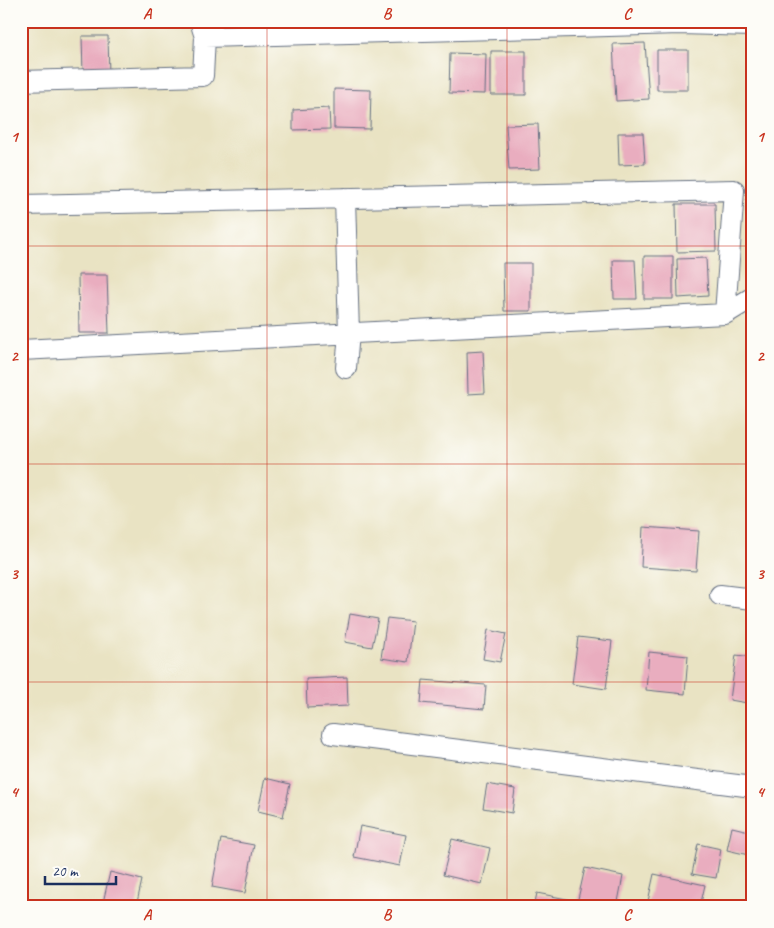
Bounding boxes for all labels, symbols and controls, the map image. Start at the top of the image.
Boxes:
text: A [143,4,153,24]
text: B [383,4,393,24]
text: C [623,4,633,24]
text: 1 [10,127,19,147]
text: 1 [756,127,765,147]
text: 2 [10,346,19,366]
text: 2 [756,346,765,366]
text: 3 [10,564,19,584]
text: 3 [756,564,765,584]
text: 4 [10,782,19,802]
text: 4 [756,782,765,802]
scale bar [45,853,116,885]
text: 20 m [52,862,79,881]
text: A [143,905,153,925]
text: B [383,905,393,925]
text: C [623,905,633,925]

